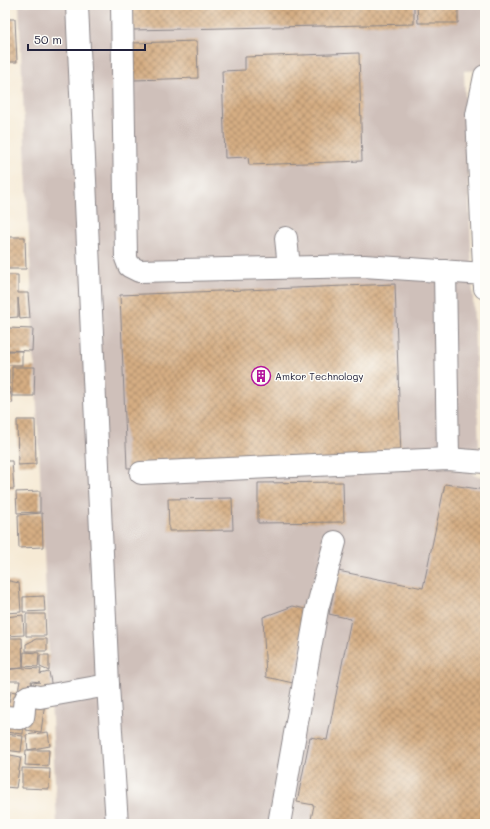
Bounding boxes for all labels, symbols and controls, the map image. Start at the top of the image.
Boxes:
scale bar [28,26,145,52]
text: 50 m [34,31,62,47]
building icon: Amkor Technology [250,365,272,387]
place label: Amkor Technology [275,369,364,383]

